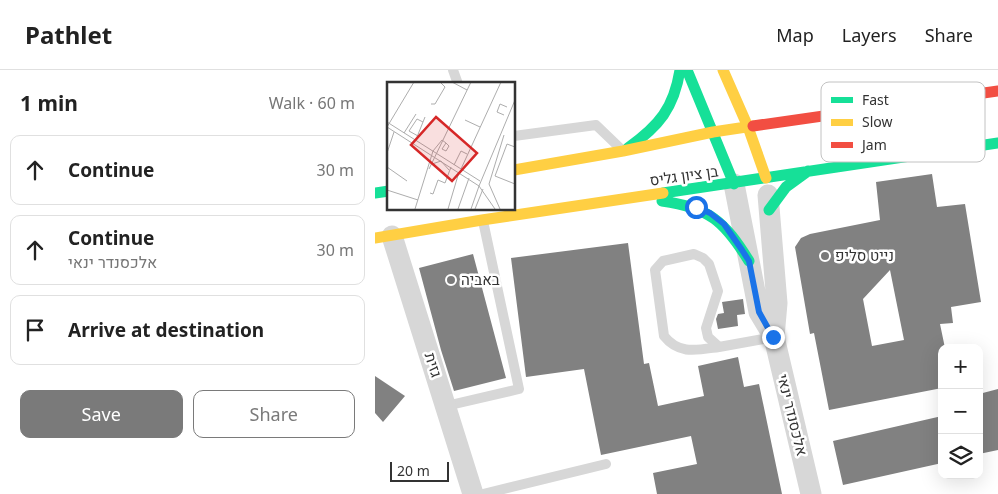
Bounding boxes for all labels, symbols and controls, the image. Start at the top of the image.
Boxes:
text: Pathlet [25,18,112,51]
text: Map [776,23,814,47]
text: Layers [842,23,897,47]
text: Share [925,23,973,47]
inset map [387,82,515,210]
legend [821,82,985,162]
text: 1 min [20,89,78,117]
text: Fast [862,90,889,109]
text: Walk · 60 m [269,92,355,114]
text: Slow [862,112,893,131]
text: Jam [860,135,887,154]
icon: ahead [21,156,49,184]
text: Continue [68,157,154,183]
text: 30 m [317,159,354,181]
street label: בן ציון גליס [648,160,720,190]
route start [685,196,708,219]
text: Continue [68,225,154,251]
icon: ahead [21,236,49,264]
text: 30 m [317,239,354,261]
place label: נייט סליפ [835,245,894,265]
marker: נייט סליפ [819,250,831,262]
text: אלכסנדר ינאי [68,251,157,273]
place label: באביה [461,269,500,289]
marker: באביה [445,274,457,286]
icon: arrive [21,316,49,344]
text: Arrive at destination [68,317,264,343]
route end [762,326,785,349]
map controls [938,344,983,479]
button: + [938,344,983,389]
street label: גזית [421,350,447,380]
street label: אלכסנדר ינאי [773,372,813,458]
button: − [938,389,983,434]
button: Save [20,390,183,438]
button: Share [193,390,355,438]
button: layers [938,434,983,479]
scale bar [390,459,449,482]
text: 20 m [397,461,430,480]

